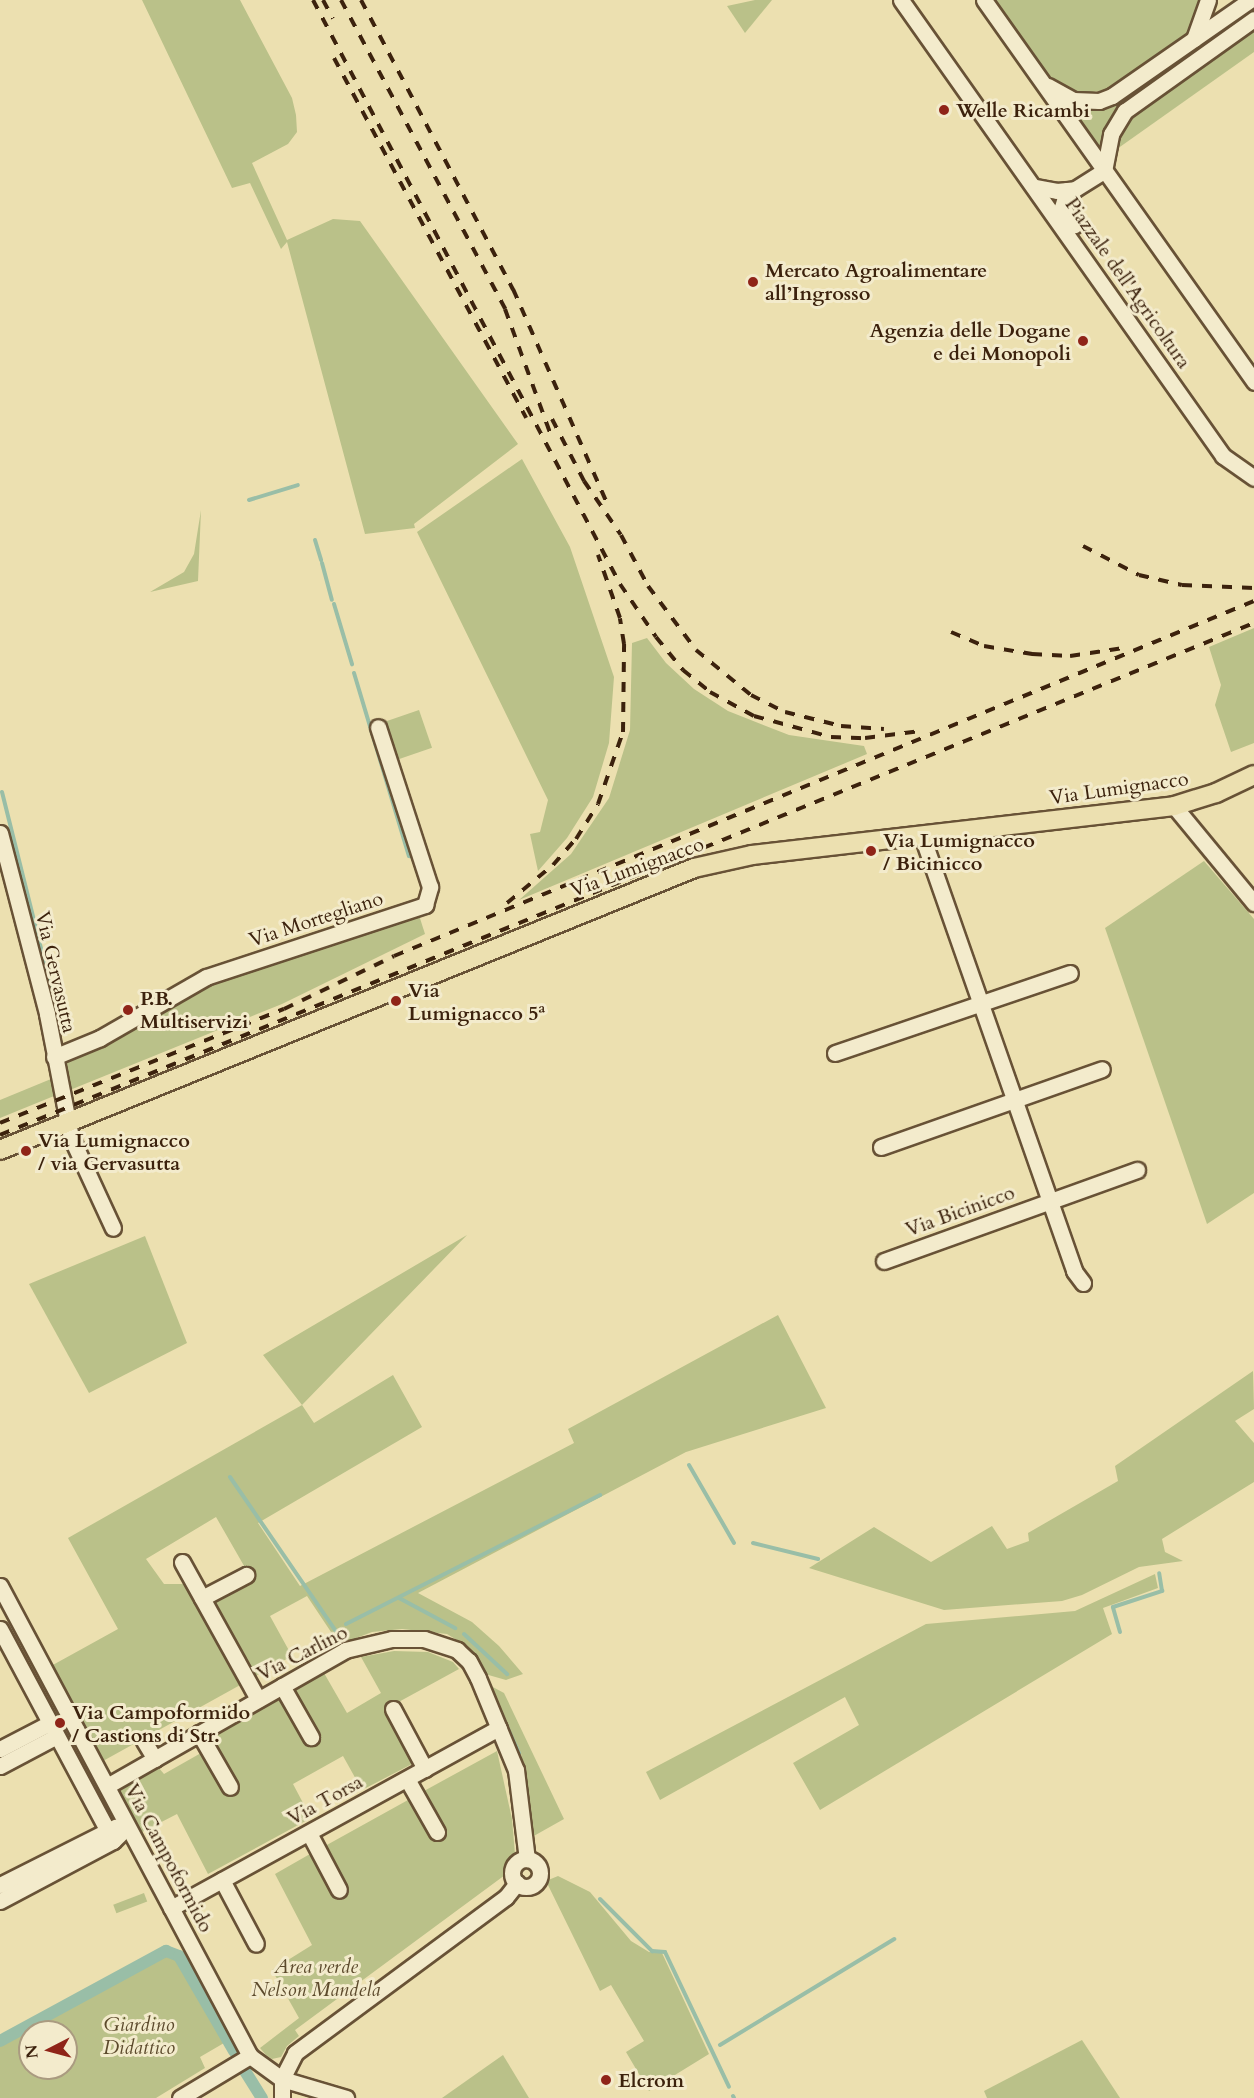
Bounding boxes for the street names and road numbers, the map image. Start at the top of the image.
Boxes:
street label: Piazzale dell'Agricoltura [1060,193,1196,373]
street label: Via Lumignacco [1048,766,1190,810]
street label: Via Lumignacco [567,832,707,902]
street label: Via Mortegliano [246,886,386,952]
street label: Via Gervasutta [30,909,82,1035]
street label: Via Bicinicco [902,1180,1018,1242]
street label: Via Carlino [253,1620,351,1686]
street label: Via Torsa [283,1770,367,1830]
street label: Via Campoformido [120,1780,218,1936]

